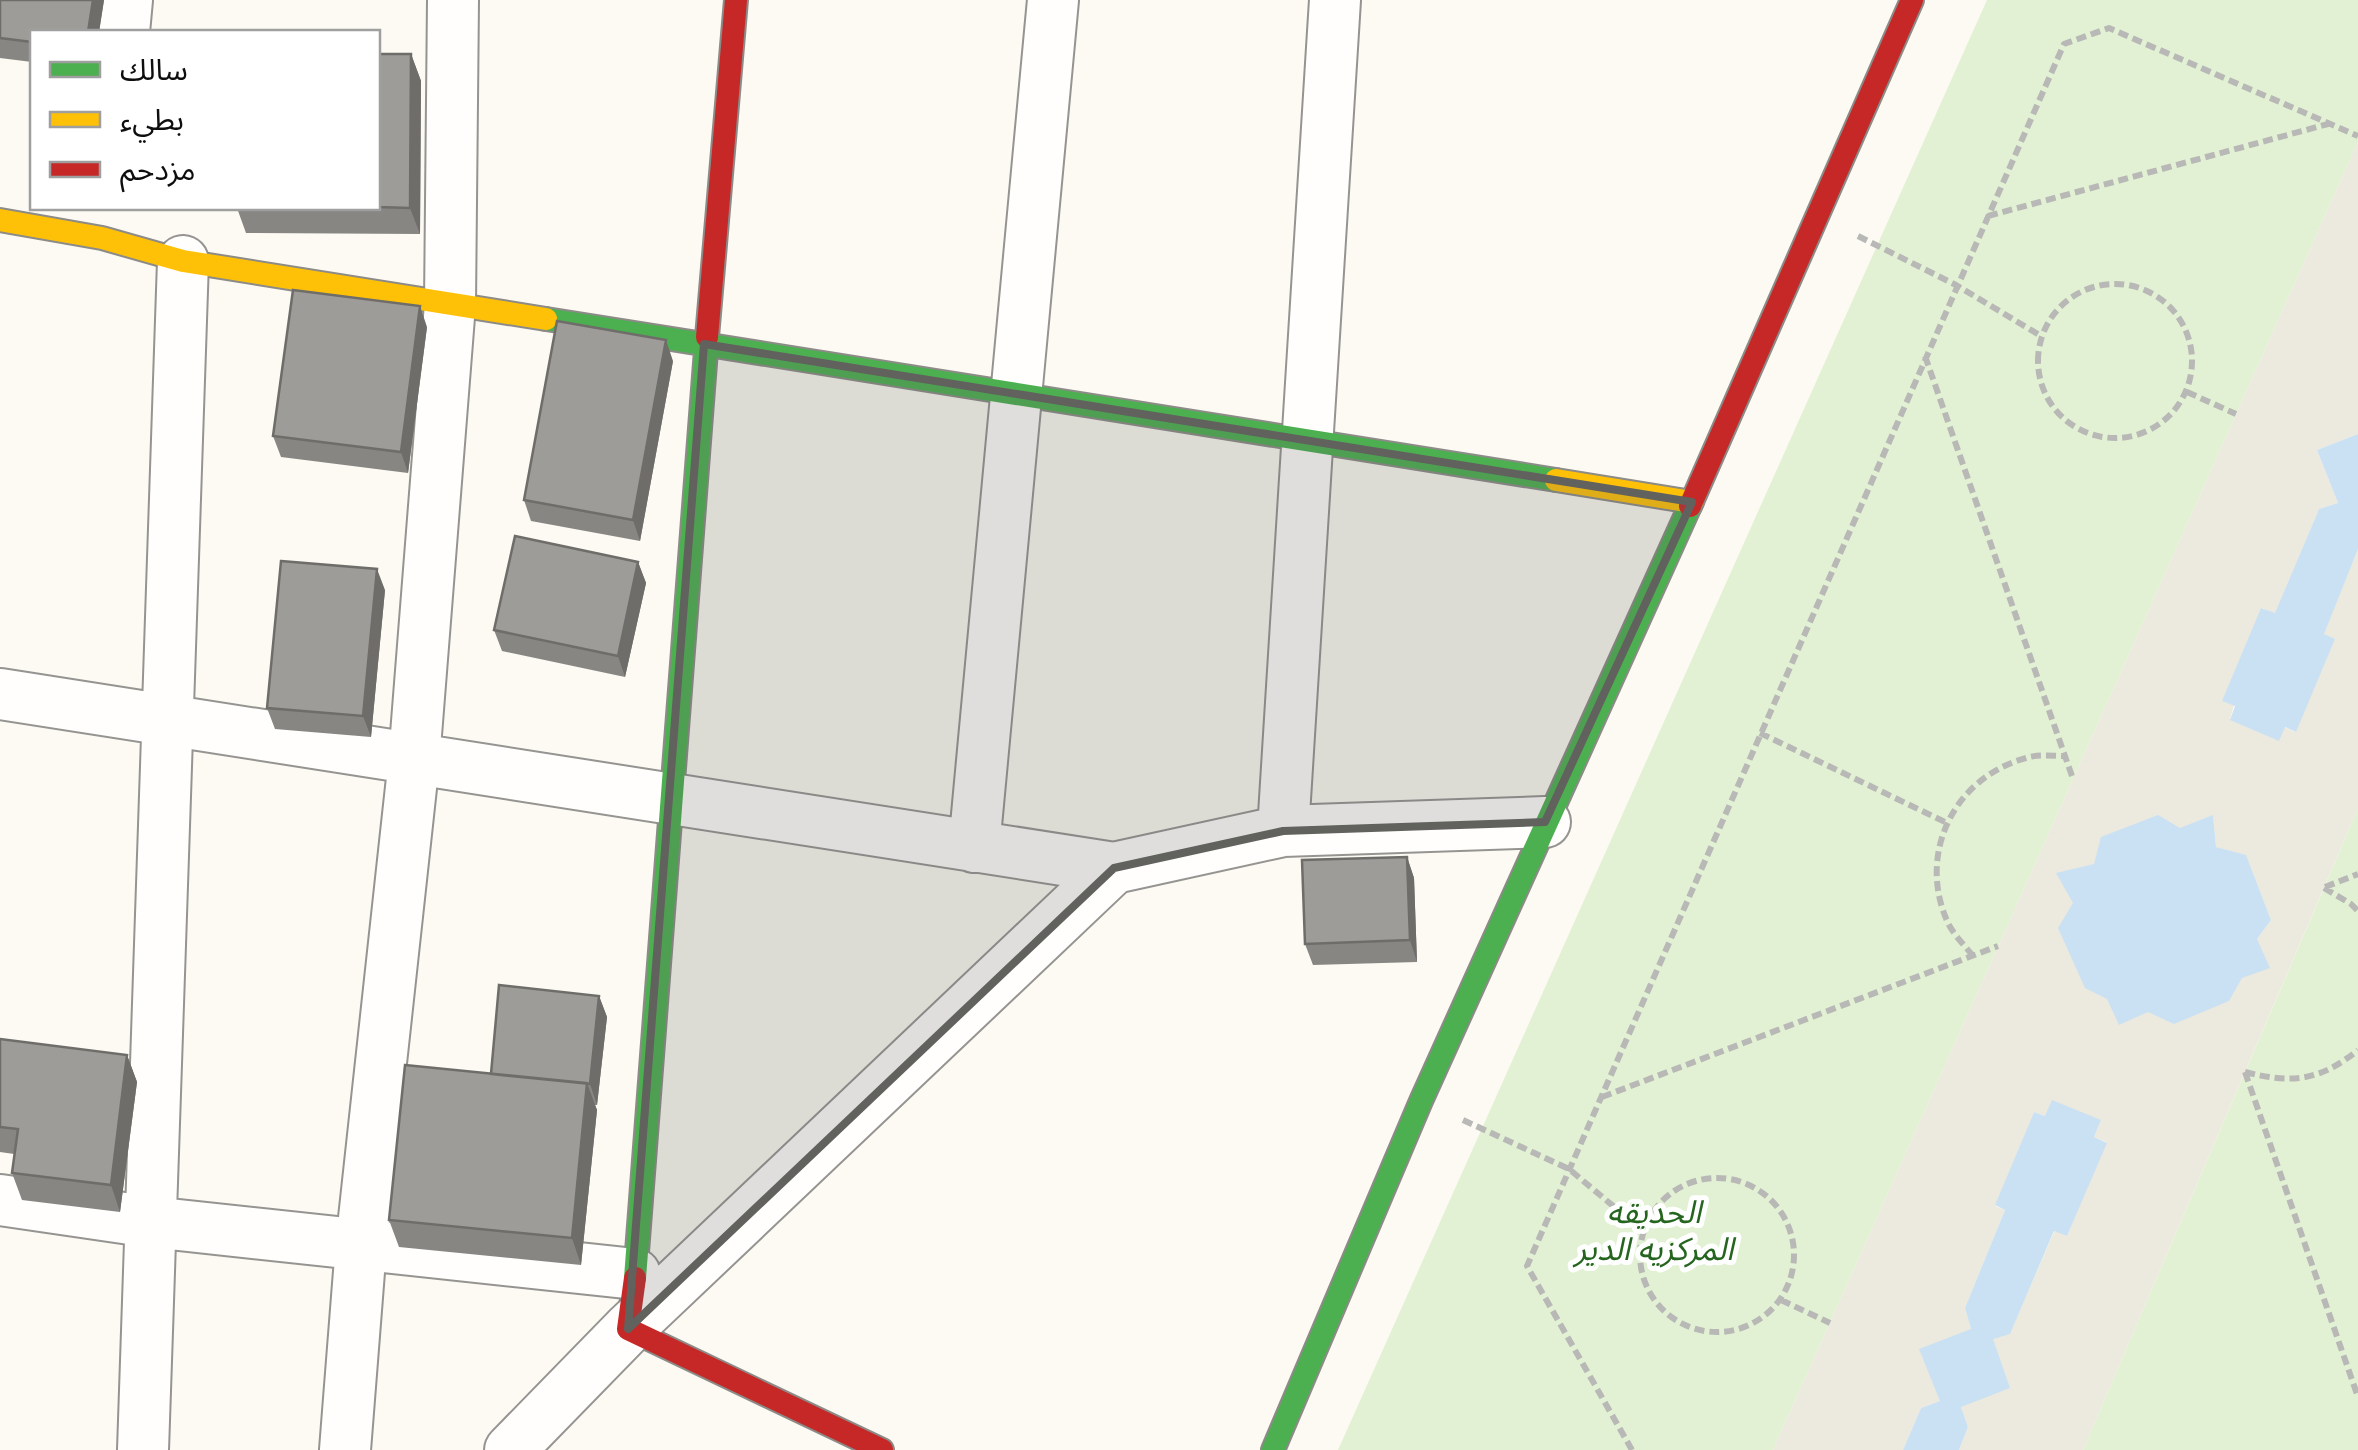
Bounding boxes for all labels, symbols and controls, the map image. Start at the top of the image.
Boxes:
legend [30,30,380,210]
text: سالك [120,48,188,94]
text: بطيء [120,98,184,144]
text: مزدحم [120,148,196,194]
park label: الحديقه المركزيه الدير [1572,1189,1737,1275]

